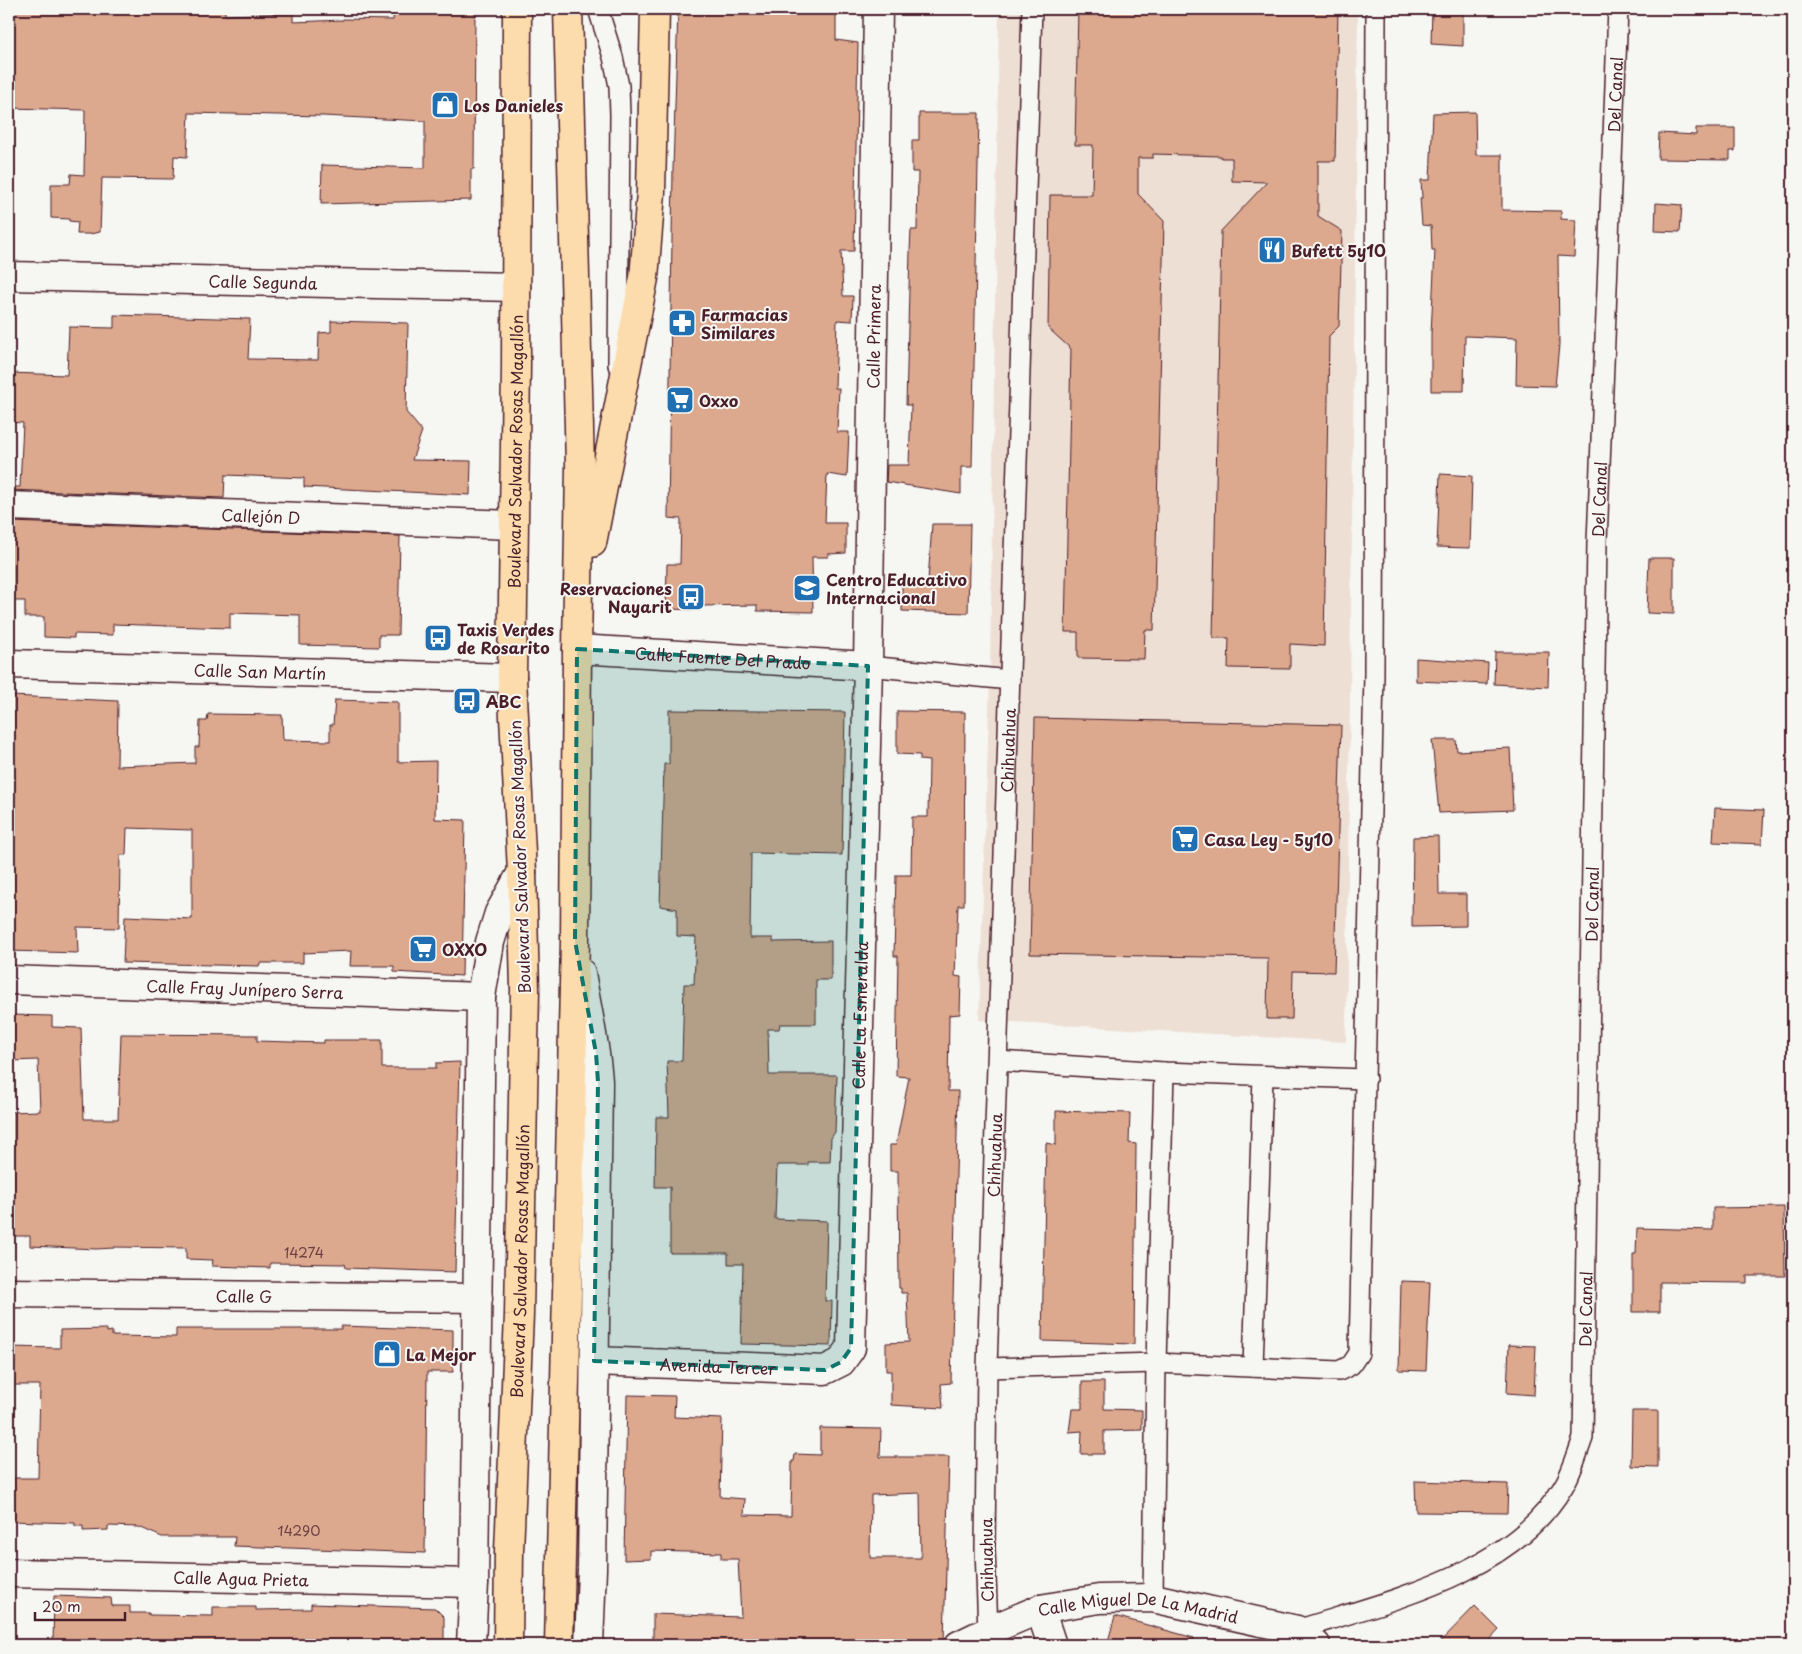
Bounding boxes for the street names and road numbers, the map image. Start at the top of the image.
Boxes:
street label: Del Canal [1601,56,1628,133]
street label: Calle Segunda [208,268,318,295]
street label: Calle Primera [860,284,886,389]
street label: Boulevard Salvador Rosas Magallón [501,315,528,589]
street label: Del Canal [1585,461,1612,537]
street label: Callejón D [221,502,301,529]
street label: Calle Fuente Del Prado [634,640,811,675]
street label: Calle San Martín [193,657,326,685]
street label: Chihuahua [994,708,1021,793]
street label: Boulevard Salvador Rosas Magallón [502,720,536,994]
street label: Del Canal [1579,866,1604,942]
street label: Calle La Esmeralda [845,941,873,1090]
street label: Calle Fray Junípero Serra [146,973,344,1004]
street label: Chihuahua [981,1113,1007,1198]
street label: Boulevard Salvador Rosas Magallón [503,1124,535,1399]
street label: Del Canal [1572,1271,1598,1347]
street label: Calle G [216,1283,272,1308]
street label: Avenida Tercer [659,1352,777,1380]
street label: Chihuahua [973,1518,999,1602]
street label: Calle Agua Prieta [173,1565,310,1591]
street label: Calle Miguel De La Madrid [1036,1585,1241,1629]

